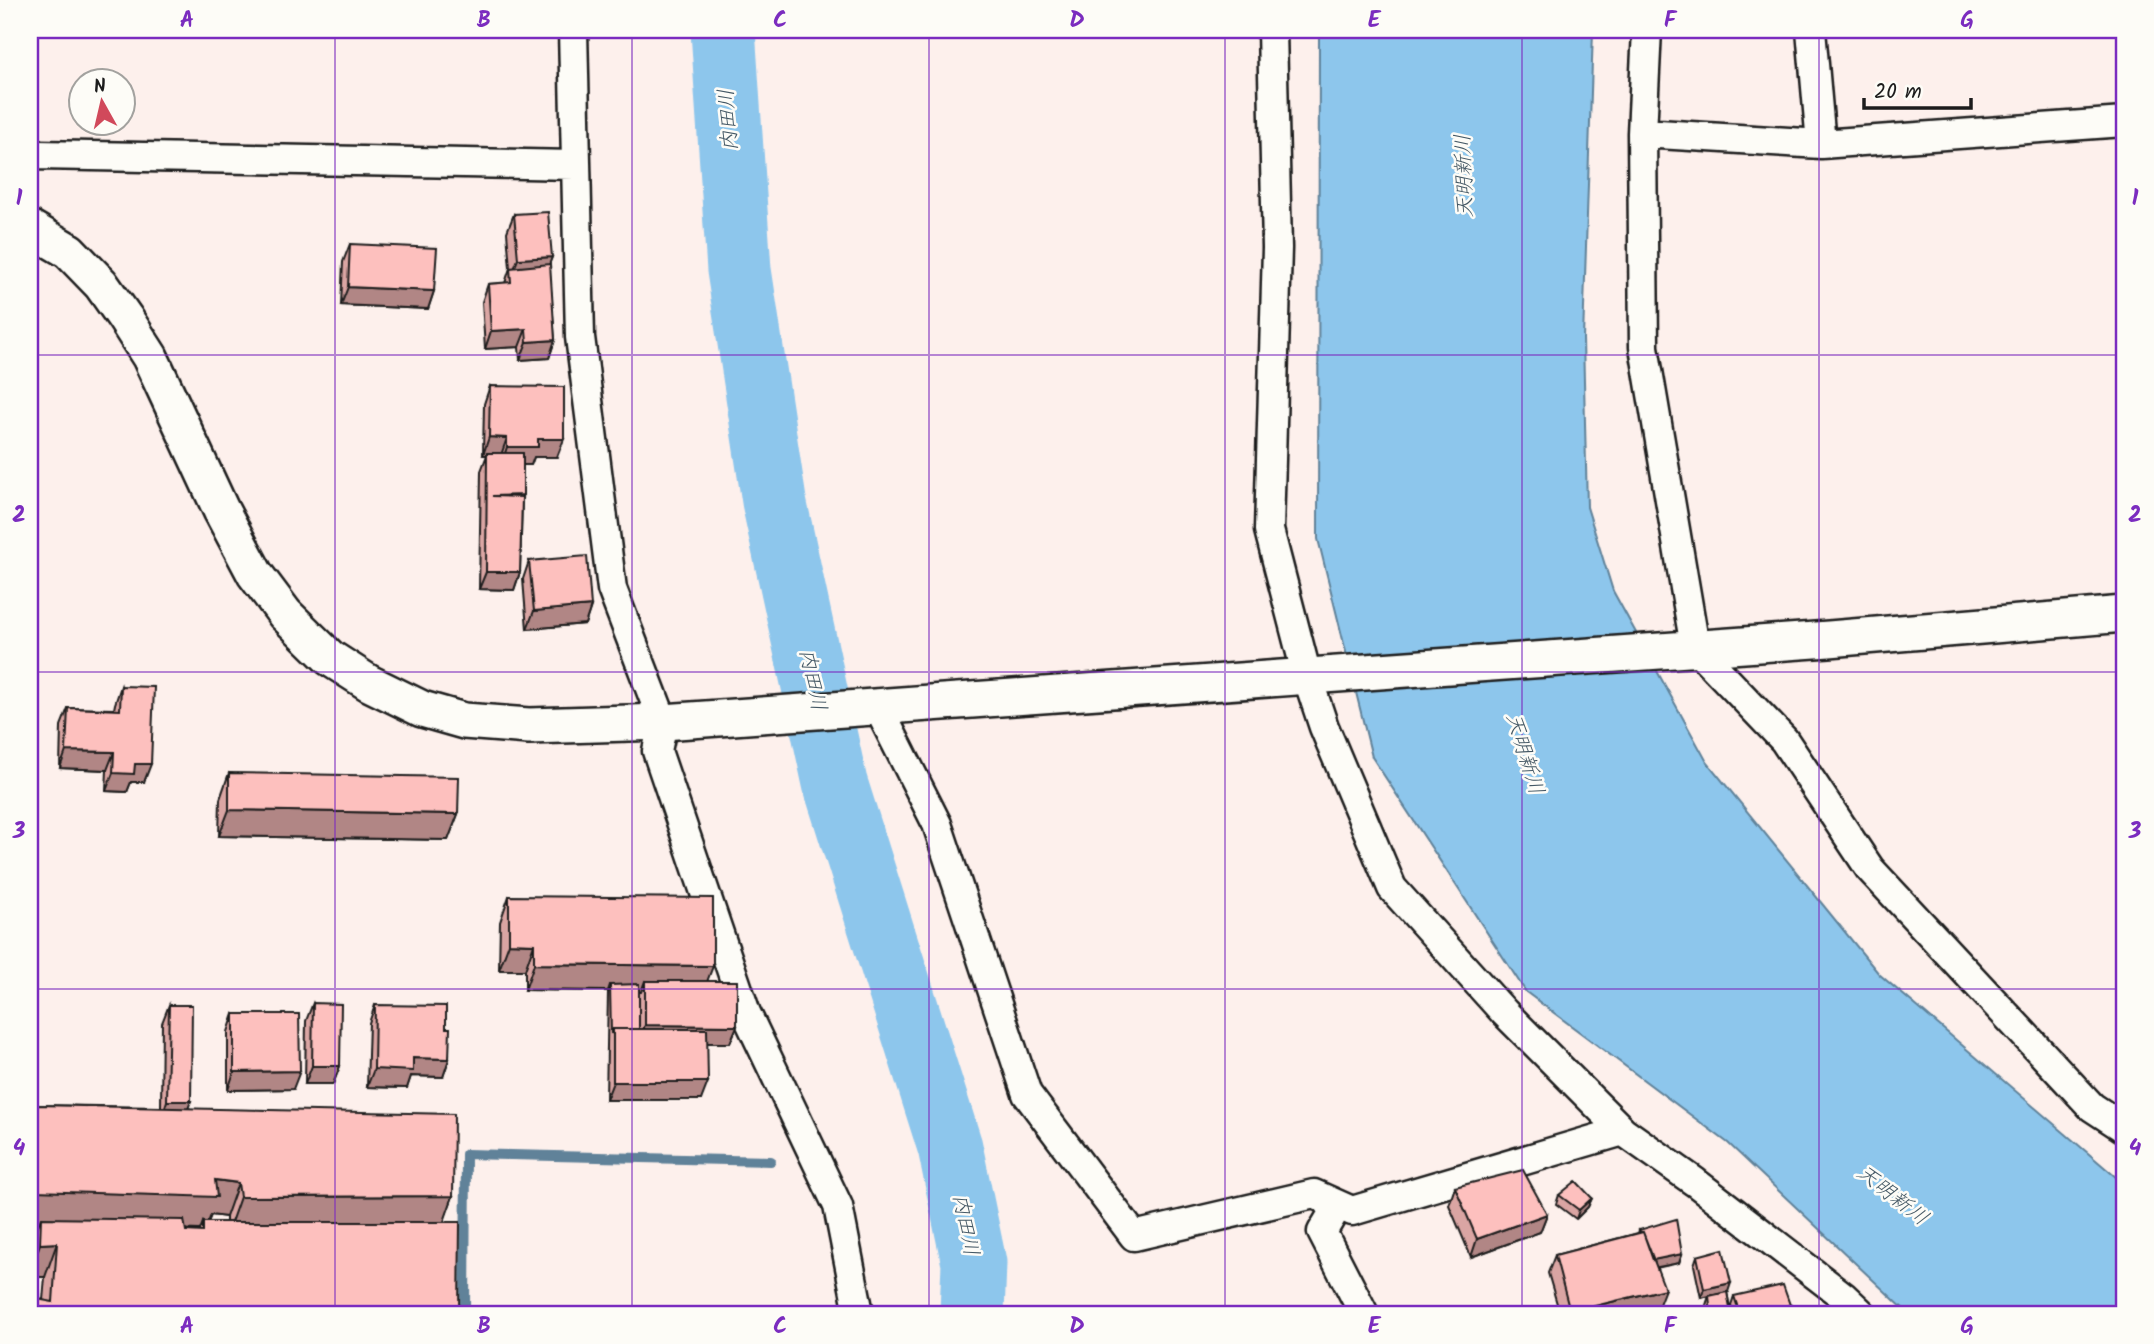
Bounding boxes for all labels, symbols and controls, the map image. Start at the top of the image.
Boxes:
text: A [180,3,194,39]
text: B [477,3,491,39]
text: C [773,3,787,39]
text: D [1069,3,1085,39]
text: E [1368,3,1382,39]
text: F [1664,3,1678,39]
text: G [1960,3,1974,39]
north arrow [66,66,136,136]
scale bar [1864,66,1970,110]
text: N [92,71,108,103]
text: 20 m [1874,76,1922,109]
water label: 内田川 [710,87,748,153]
water label: 天明新川 [1447,133,1483,219]
text: 1 [16,181,23,217]
text: 1 [2132,181,2139,217]
text: 2 [12,498,26,534]
text: 2 [2128,498,2142,534]
water label: 内田川 [789,646,835,714]
water label: 天明新川 [1496,709,1552,799]
text: 3 [12,814,26,850]
text: 3 [2128,814,2142,850]
text: 4 [13,1131,26,1167]
text: 4 [2129,1131,2142,1167]
water label: 天明新川 [1849,1157,1935,1235]
water label: 内田川 [943,1191,987,1259]
text: A [180,1309,194,1344]
text: B [477,1309,491,1344]
text: C [773,1309,787,1344]
text: D [1069,1309,1085,1344]
text: E [1368,1309,1382,1344]
text: F [1664,1309,1678,1344]
text: G [1960,1309,1974,1344]

